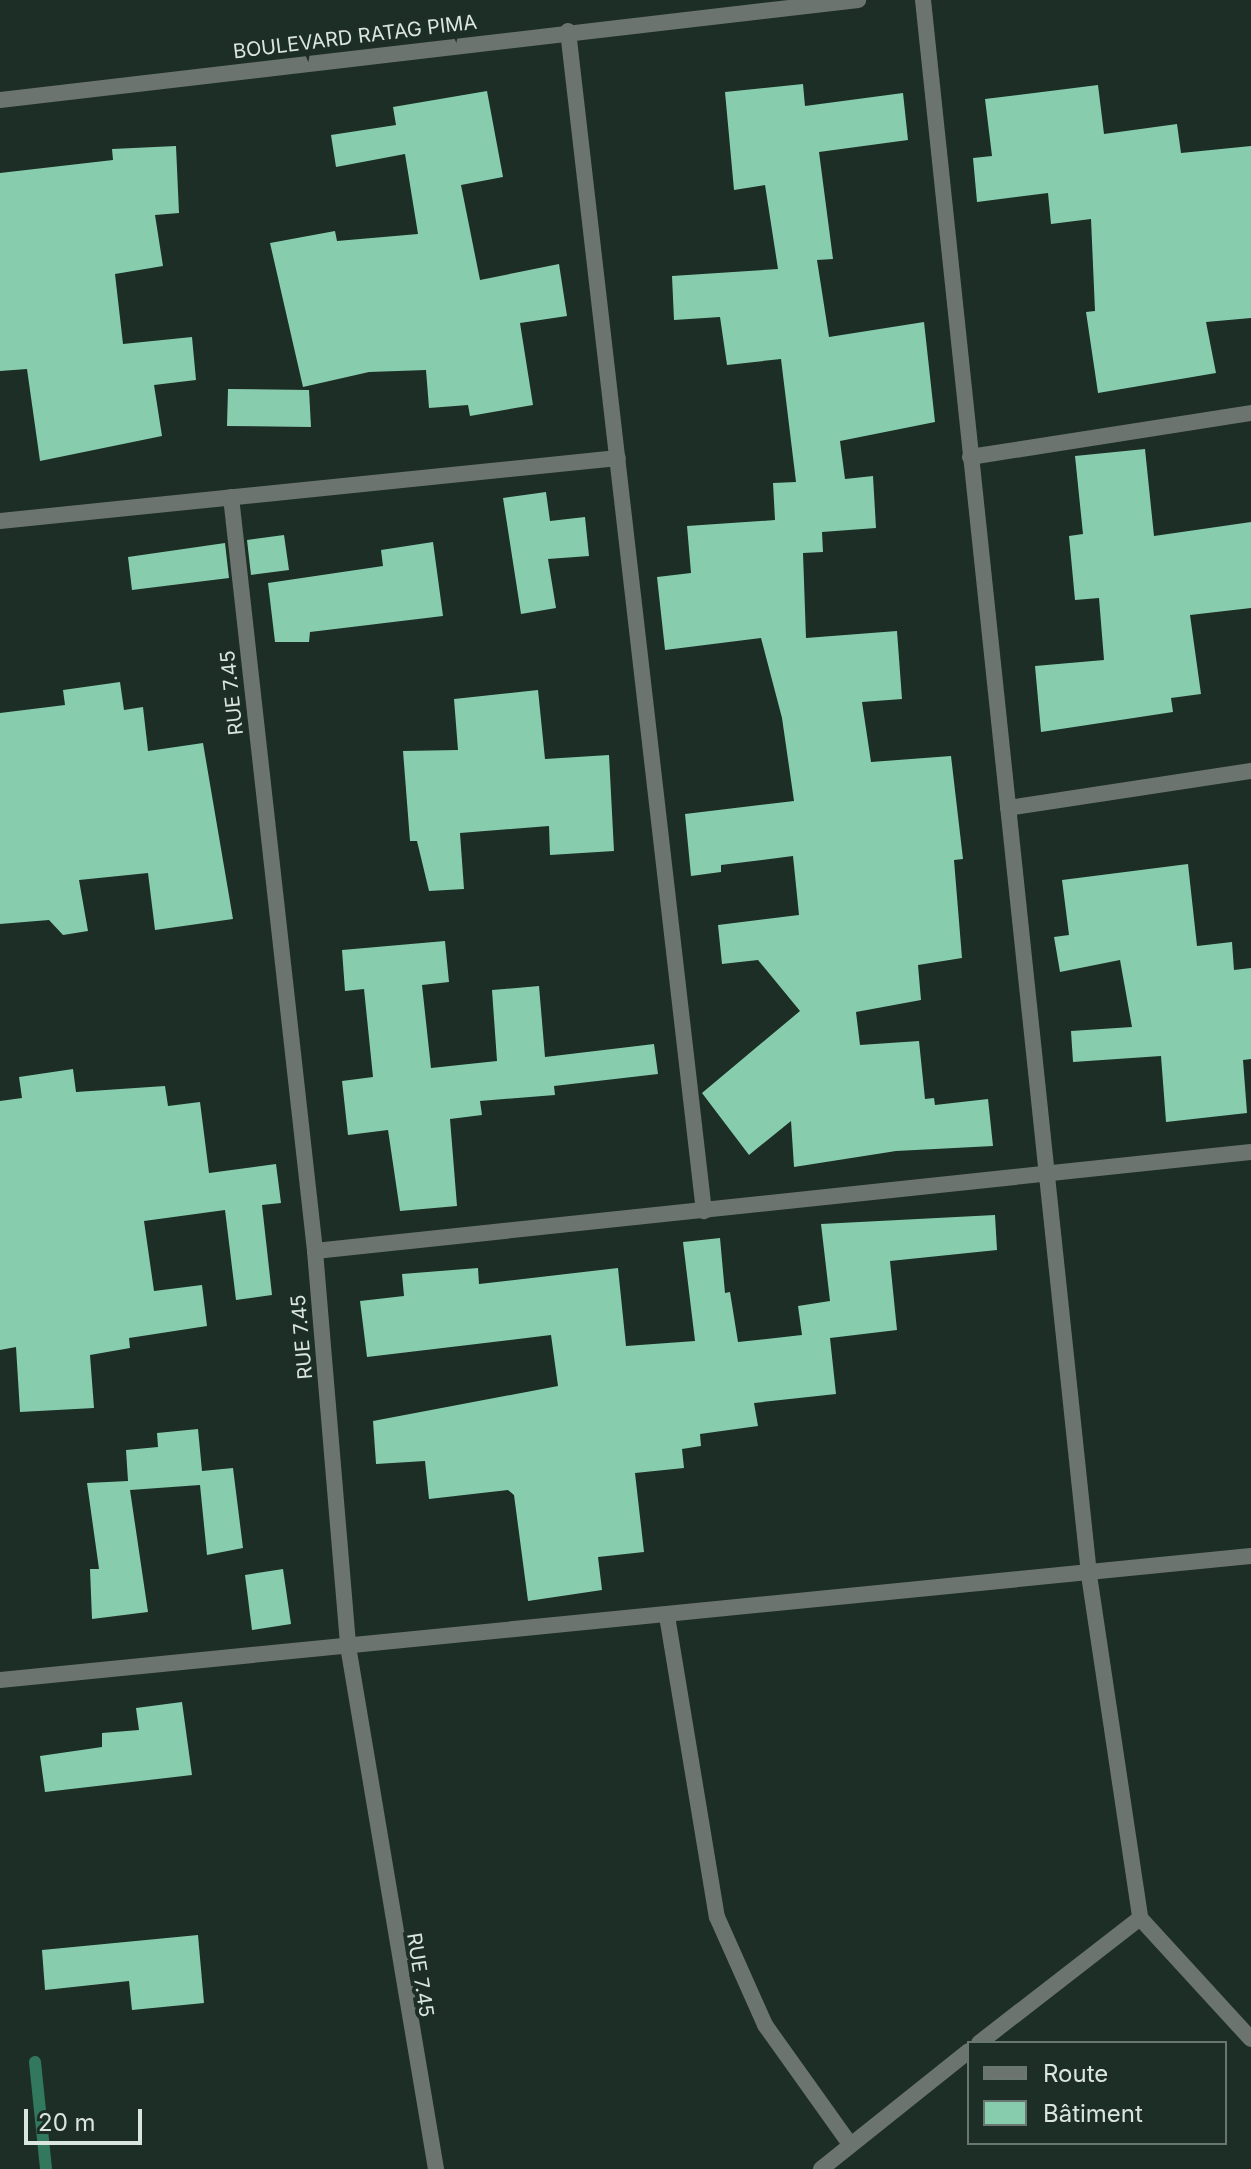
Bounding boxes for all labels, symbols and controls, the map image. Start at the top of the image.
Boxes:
street label: BOULEVARD RATAG PIMA [232,10,478,64]
street label: RUE 7.45 [216,649,248,737]
street label: RUE 7.45 [286,1294,318,1380]
street label: RUE 7.45 [401,1931,439,2019]
legend [967,2041,1227,2145]
text: Route [1043,2059,1108,2088]
scale bar [28,2093,146,2143]
text: Bâtiment [1043,2099,1143,2128]
text: 20 m [38,2108,96,2137]

